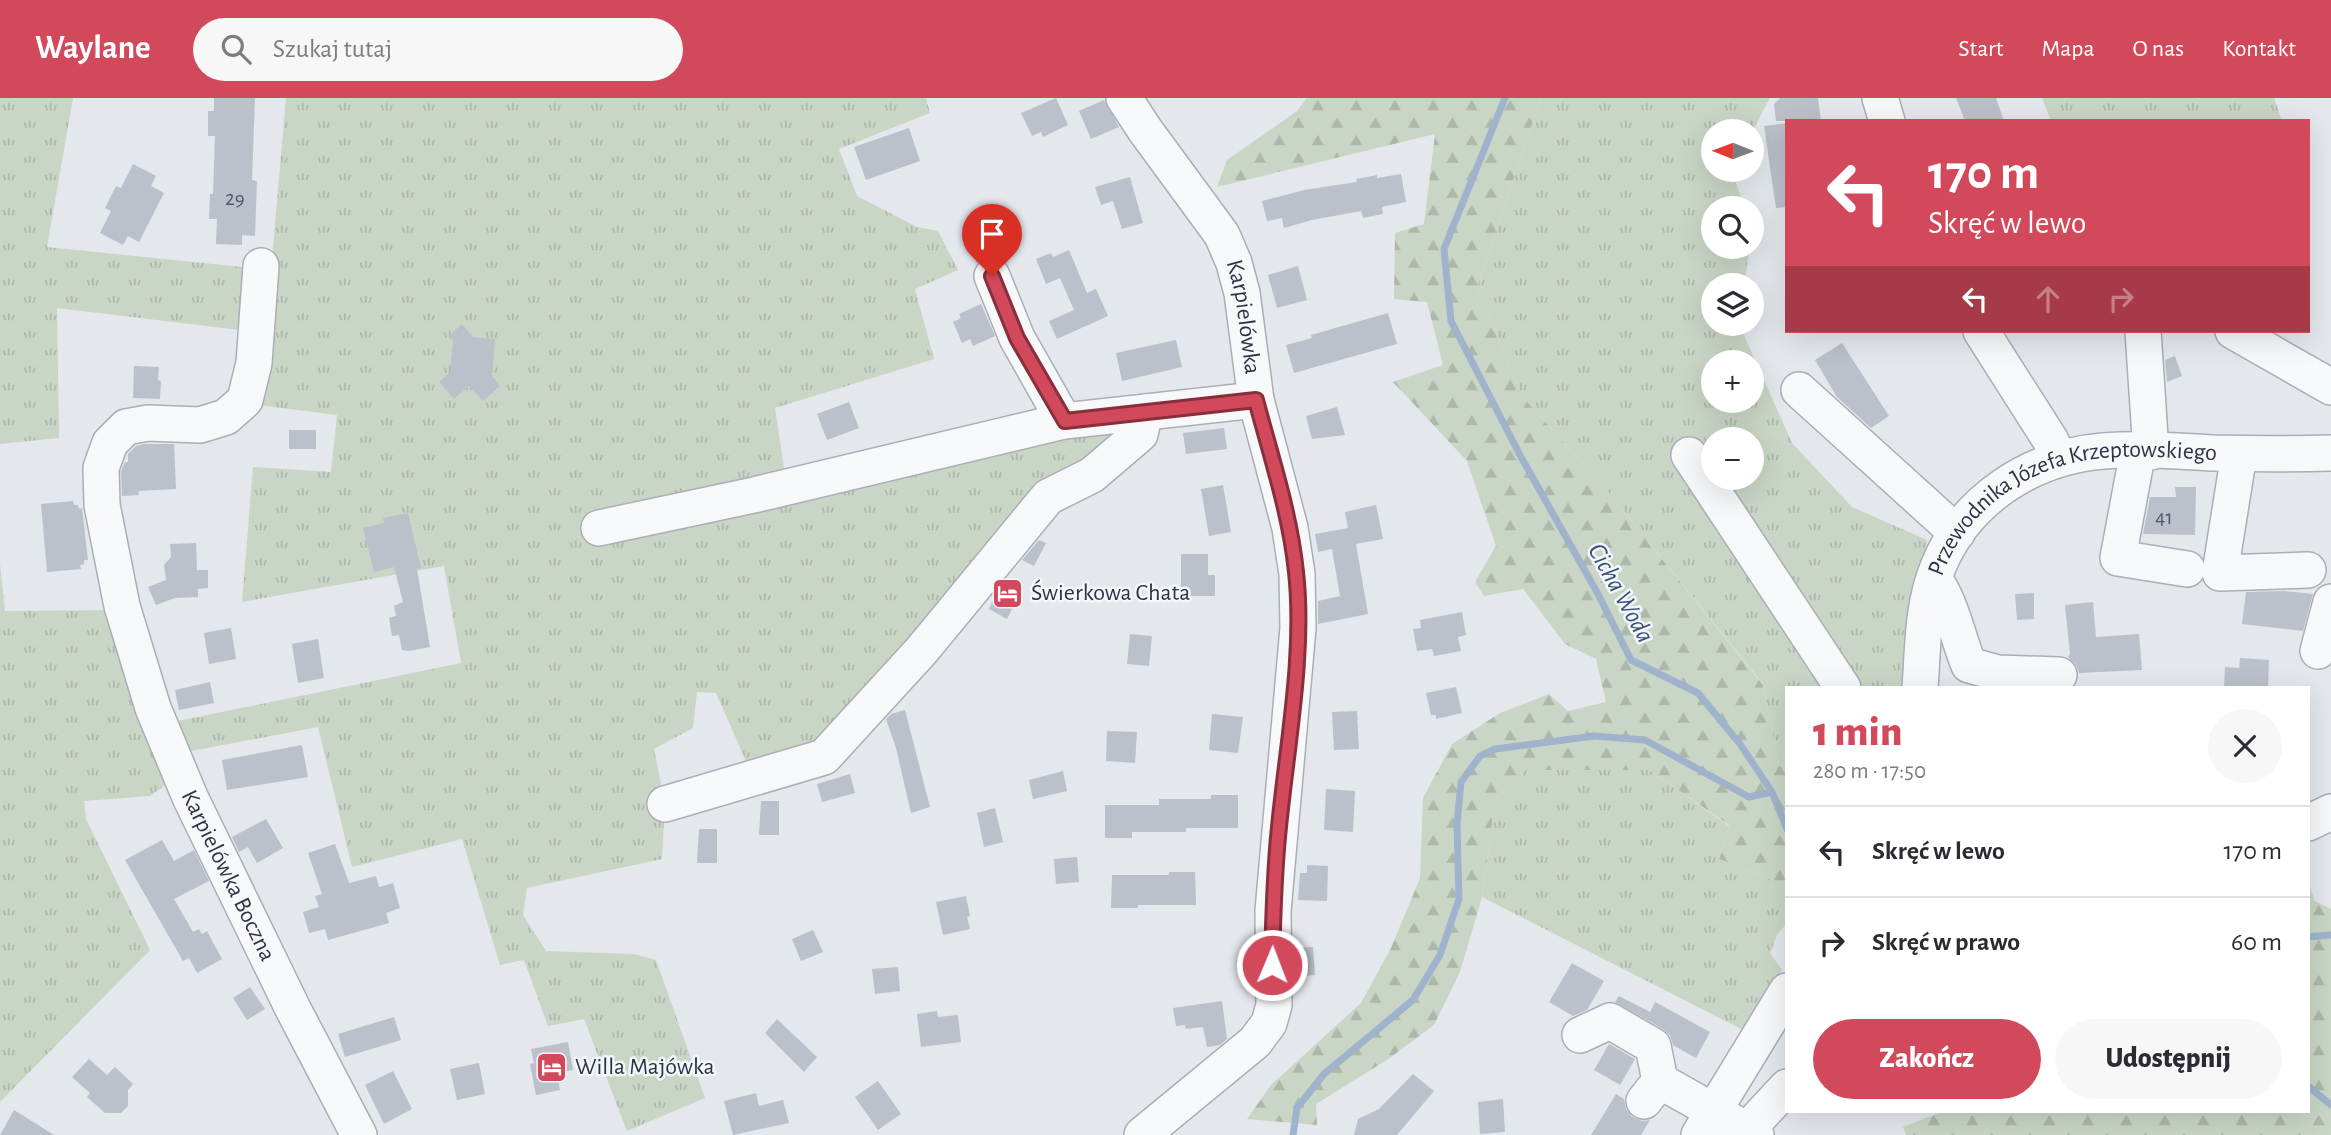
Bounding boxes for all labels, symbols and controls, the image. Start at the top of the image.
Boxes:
search box [193,18,683,81]
icon: search [217,30,255,68]
text: Waylane [35,32,151,65]
text: Szukaj tutaj [273,36,392,62]
text: Start [1958,37,2003,61]
text: Mapa [2041,37,2095,61]
text: O nas [2133,37,2184,61]
text: Kontakt [2222,37,2296,61]
north arrow [1701,119,1764,182]
map controls [1701,119,1764,490]
icon: left [1813,147,1904,238]
text: 170 m [1928,149,2039,198]
house number: 29 [225,188,245,209]
button: search [1701,196,1764,259]
pin [962,204,1022,276]
text: Skręć w lewo [1928,207,2086,239]
icon: arrive [973,215,1011,253]
street label: Karpielówka [1222,257,1265,376]
button: layers [1701,273,1764,336]
icon: left [1956,280,1994,318]
icon: ahead [2029,280,2067,318]
icon: right [2102,280,2140,318]
button: + [1701,350,1764,413]
button: − [1701,427,1764,490]
street label: Przewodnika Józefa Krzeptowskiego [1924,438,2218,579]
house number: 41 [2155,507,2173,528]
water label: Cicha Woda [1583,539,1659,647]
hotel icon: Świerkowa Chata [991,576,1025,610]
place label: Świerkowa Chata [1031,579,1190,605]
button: close [2208,709,2282,783]
text: 1 min [1813,711,1902,753]
text: 280 m · 17:50 [1813,760,1926,783]
street label: Karpielówka Boczna [177,786,280,965]
icon: left [1813,833,1851,871]
text: Skręć w lewo [1872,838,2005,864]
text: 170 m [2223,838,2282,864]
icon: right [1813,924,1851,962]
position arrow [1235,928,1309,1002]
text: Skręć w prawo [1872,929,2020,955]
text: 60 m [2231,929,2282,955]
button: Zakończ [1813,1019,2041,1099]
button: Udostępnij [2055,1019,2282,1099]
hotel icon: Willa Majówka [535,1050,569,1084]
place label: Willa Majówka [575,1055,714,1079]

